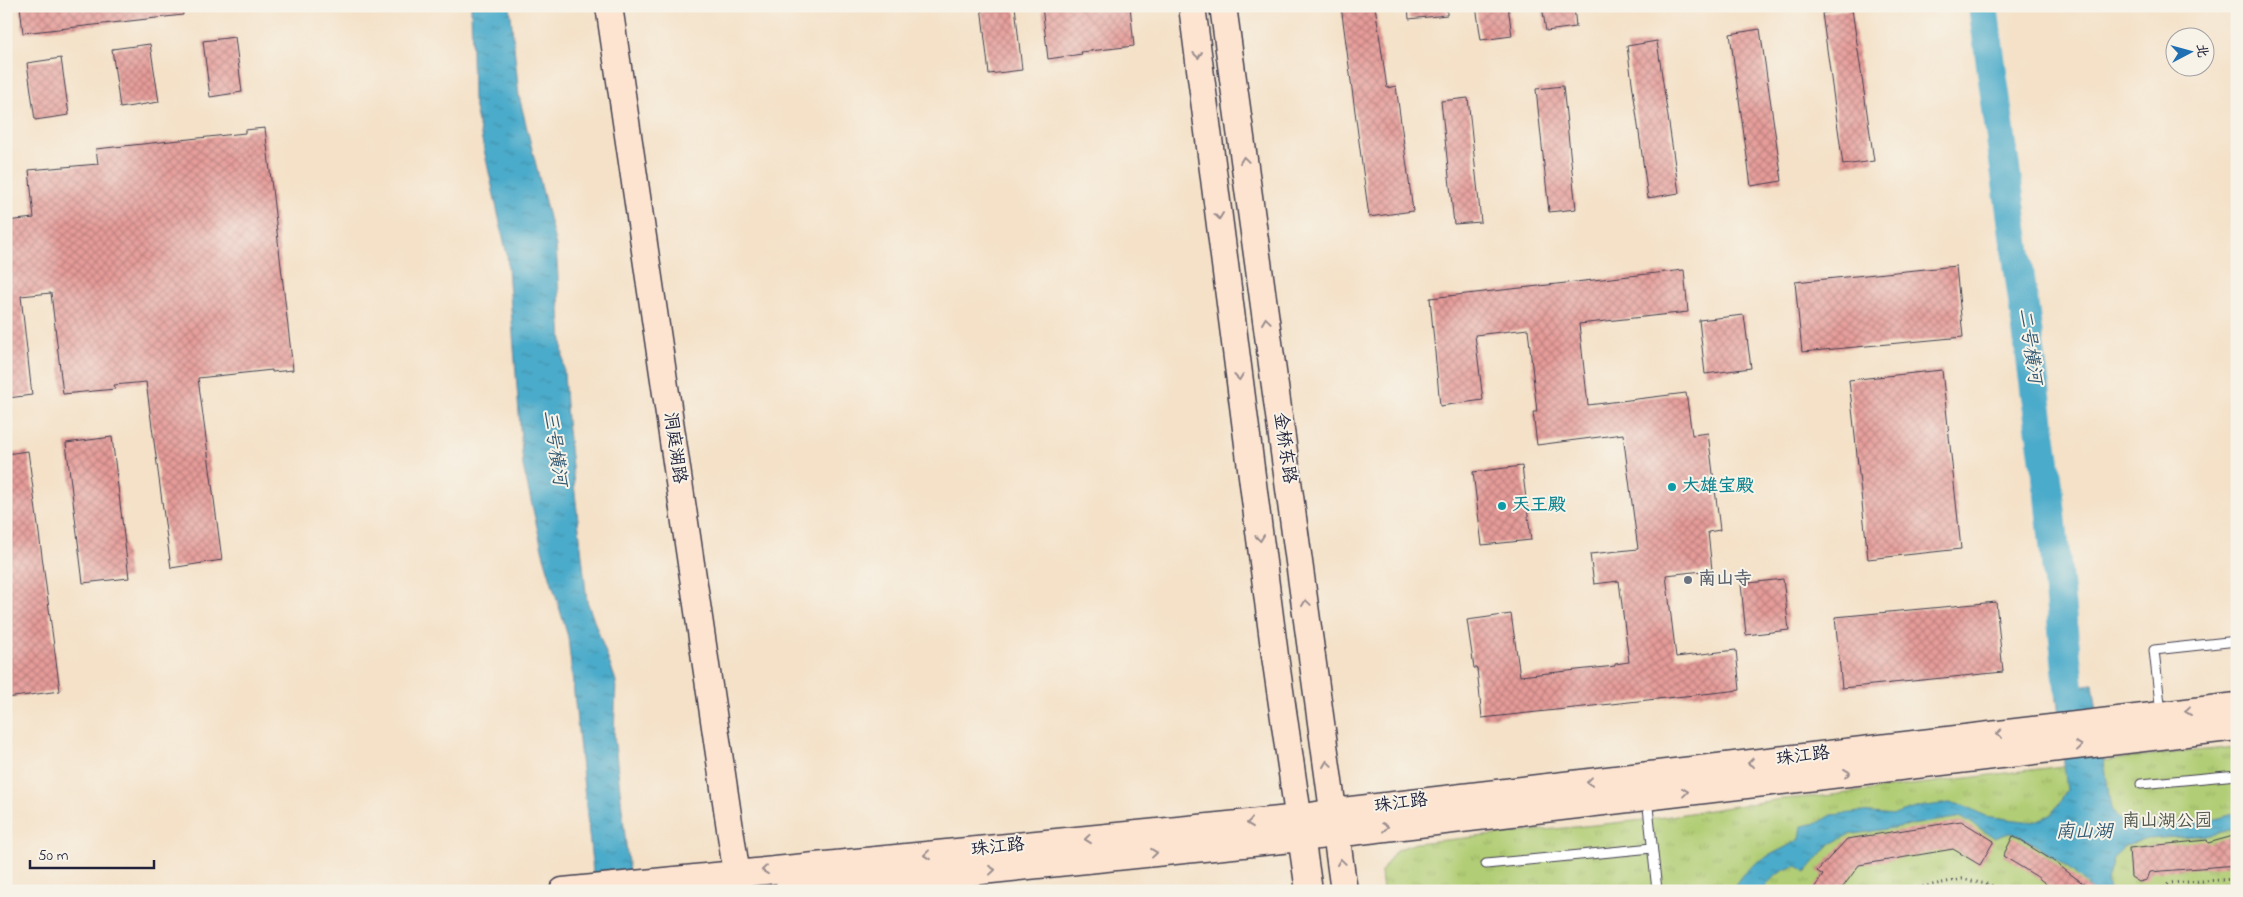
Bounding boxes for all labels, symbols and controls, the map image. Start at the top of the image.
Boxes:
north arrow [2166,28,2216,78]
text: 北 [2190,43,2213,59]
one-way arrow [1192,51,1203,59]
one-way arrow [1239,155,1250,163]
one-way arrow [1213,212,1224,220]
water label: 二号横河 [2010,306,2048,388]
one-way arrow [1261,316,1272,324]
one-way arrow [1233,373,1244,381]
water label: 三号横河 [535,408,573,490]
street label: 洞庭湖路 [656,411,692,485]
street label: 金桥东路 [1266,411,1302,485]
place label: 大雄宝殿 [1682,474,1754,500]
marker: 大雄宝殿 [1666,481,1678,493]
place label: 天王殿 [1512,493,1566,519]
marker: 天王殿 [1496,500,1508,512]
one-way arrow [1254,534,1265,542]
place label: 南山寺 [1698,567,1752,593]
marker: 南山寺 [1682,574,1694,586]
one-way arrow [1301,599,1311,607]
one-way arrow [2184,705,2192,716]
one-way arrow [1995,728,2003,739]
street label: 珠江路 [1775,741,1831,773]
one-way arrow [2075,741,2083,752]
one-way arrow [1747,757,1755,768]
one-way arrow [1323,760,1333,768]
one-way arrow [1843,768,1851,779]
one-way arrow [1586,776,1594,787]
one-way arrow [1682,787,1690,798]
street label: 珠江路 [1373,788,1429,820]
park label: 南山湖公园 [2122,809,2212,835]
one-way arrow [1246,817,1254,828]
water label: 南山湖 [2055,819,2114,846]
one-way arrow [1381,822,1389,833]
street label: 珠江路 [970,832,1026,864]
one-way arrow [1084,833,1092,844]
scale bar [30,837,154,869]
text: 50 m [38,845,69,867]
one-way arrow [1150,848,1158,859]
one-way arrow [922,849,930,860]
one-way arrow [1336,857,1346,866]
one-way arrow [761,864,769,875]
one-way arrow [989,865,997,876]

